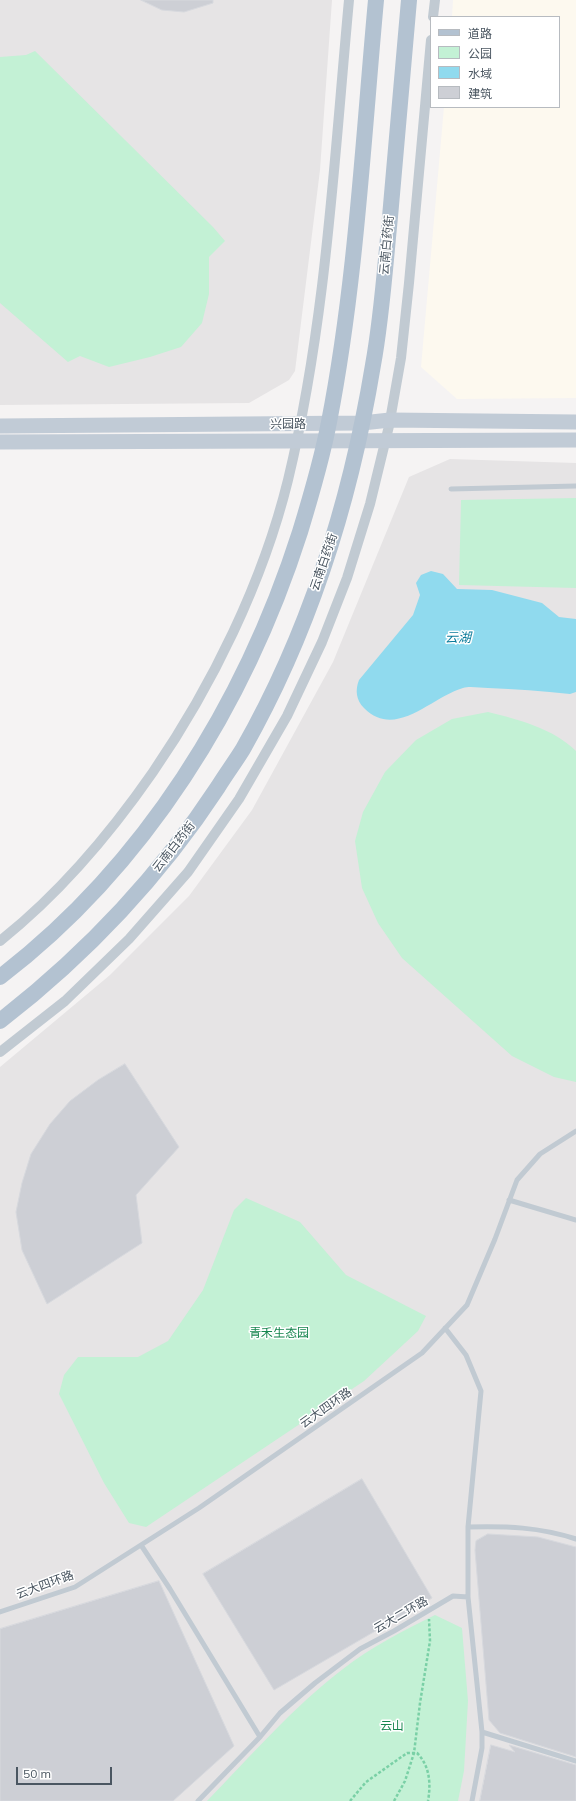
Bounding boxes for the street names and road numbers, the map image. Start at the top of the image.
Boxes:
street label: 云南白药街 [377,214,397,276]
street label: 兴园路 [270,417,306,431]
street label: 云南白药街 [307,531,341,593]
street label: 云南白药街 [150,819,198,875]
street label: 云大四环路 [297,1385,355,1431]
street label: 云大四环路 [14,1568,76,1602]
street label: 云大二环路 [371,1594,431,1636]

